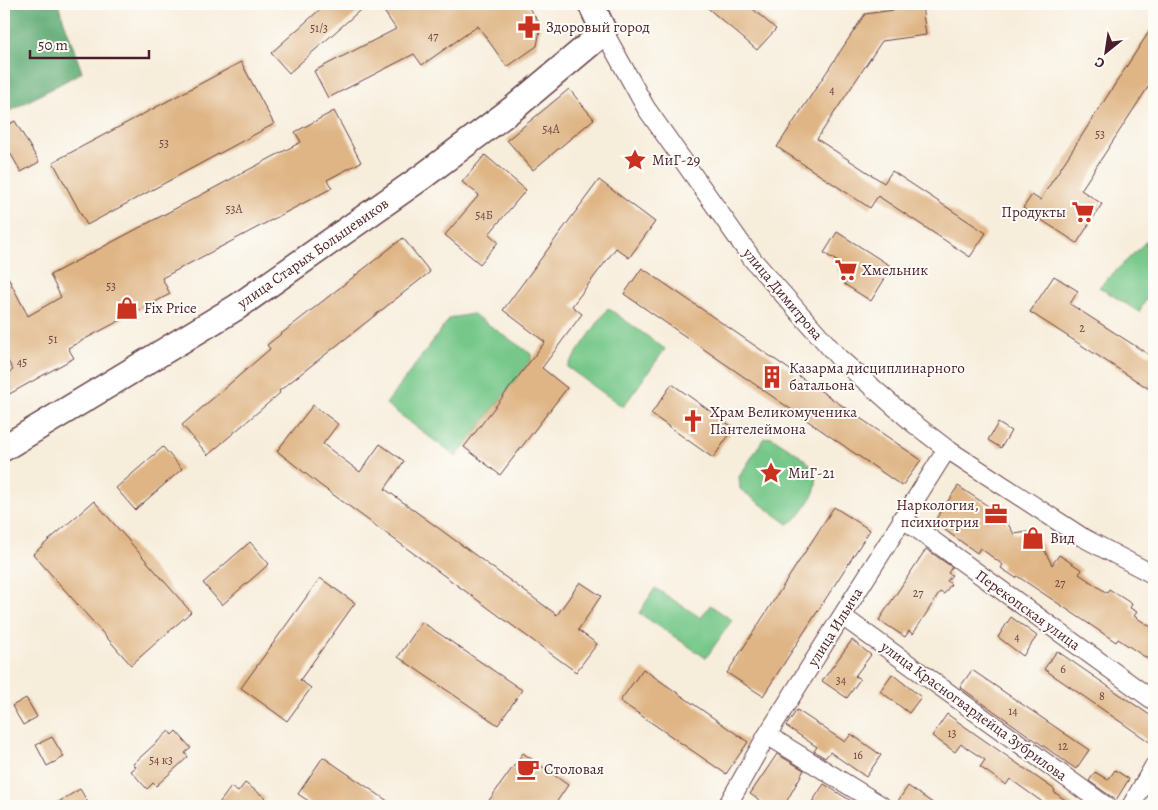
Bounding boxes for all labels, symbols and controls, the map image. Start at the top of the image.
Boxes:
pharmacy icon: Здоровый город [516,14,542,40]
place label: Здоровый город [546,17,650,37]
house number: 51/3 [310,20,328,36]
scale bar [30,28,149,60]
house number: 47 [428,28,439,44]
north arrow [1080,28,1130,78]
text: 50 m [38,35,68,55]
text: С [1091,52,1108,73]
house number: 4 [829,82,835,98]
house number: 54А [542,121,561,137]
house number: 53 [1095,126,1105,142]
house number: 53 [159,135,169,151]
place icon: МиГ-29 [622,147,648,173]
place label: МиГ-29 [652,150,701,170]
street label: улица Старых Большевиков [233,193,393,313]
supermarket icon: Продукты [1070,199,1096,225]
house number: 53А [225,201,244,217]
place label: Продукты [1001,202,1066,222]
house number: 54Б [475,207,493,223]
street label: улица Димитрова [738,243,828,344]
supermarket icon: Хмельник [833,257,859,283]
place label: Хмельник [862,260,928,280]
house number: 53 [106,278,116,294]
shop icon: Fix Price [114,295,140,321]
place label: Fix Price [144,298,197,318]
house number: 2 [1079,320,1085,336]
house number: 51 [48,331,58,347]
house number: 45 [17,354,27,370]
place label: Казарма дисциплинарного батальона [789,358,965,395]
building icon: Казарма дисциплинарного батальона [759,364,785,390]
place label: Храм Великомученика Пантелеймона [710,402,857,439]
church icon: Храм Великомученика Пантелеймона [680,408,706,434]
place icon: МиГ-21 [758,460,784,486]
place label: МиГ-21 [788,463,835,483]
place label: Наркология, психиотрия [896,495,979,532]
office icon: Наркология, психиотрия [983,501,1009,527]
shop icon: Вид [1020,525,1046,551]
place label: Вид [1050,528,1075,548]
street label: Перекопская улица [972,565,1084,655]
house number: 27 [1055,575,1066,591]
street label: улица Ильича [802,584,867,671]
house number: 27 [913,585,924,601]
house number: 4 [1014,629,1020,645]
street label: улица Красногвардейца Зубрилова [876,636,1071,785]
house number: 6 [1060,661,1066,677]
house number: 34 [836,672,847,688]
house number: 8 [1099,688,1105,704]
house number: 14 [1008,703,1018,719]
house number: 13 [947,725,957,741]
house number: 12 [1058,738,1068,754]
house number: 16 [853,747,863,763]
house number: 54 к3 [149,752,173,768]
cafe icon: Столовая [515,756,541,782]
place label: Столовая [544,759,604,779]

